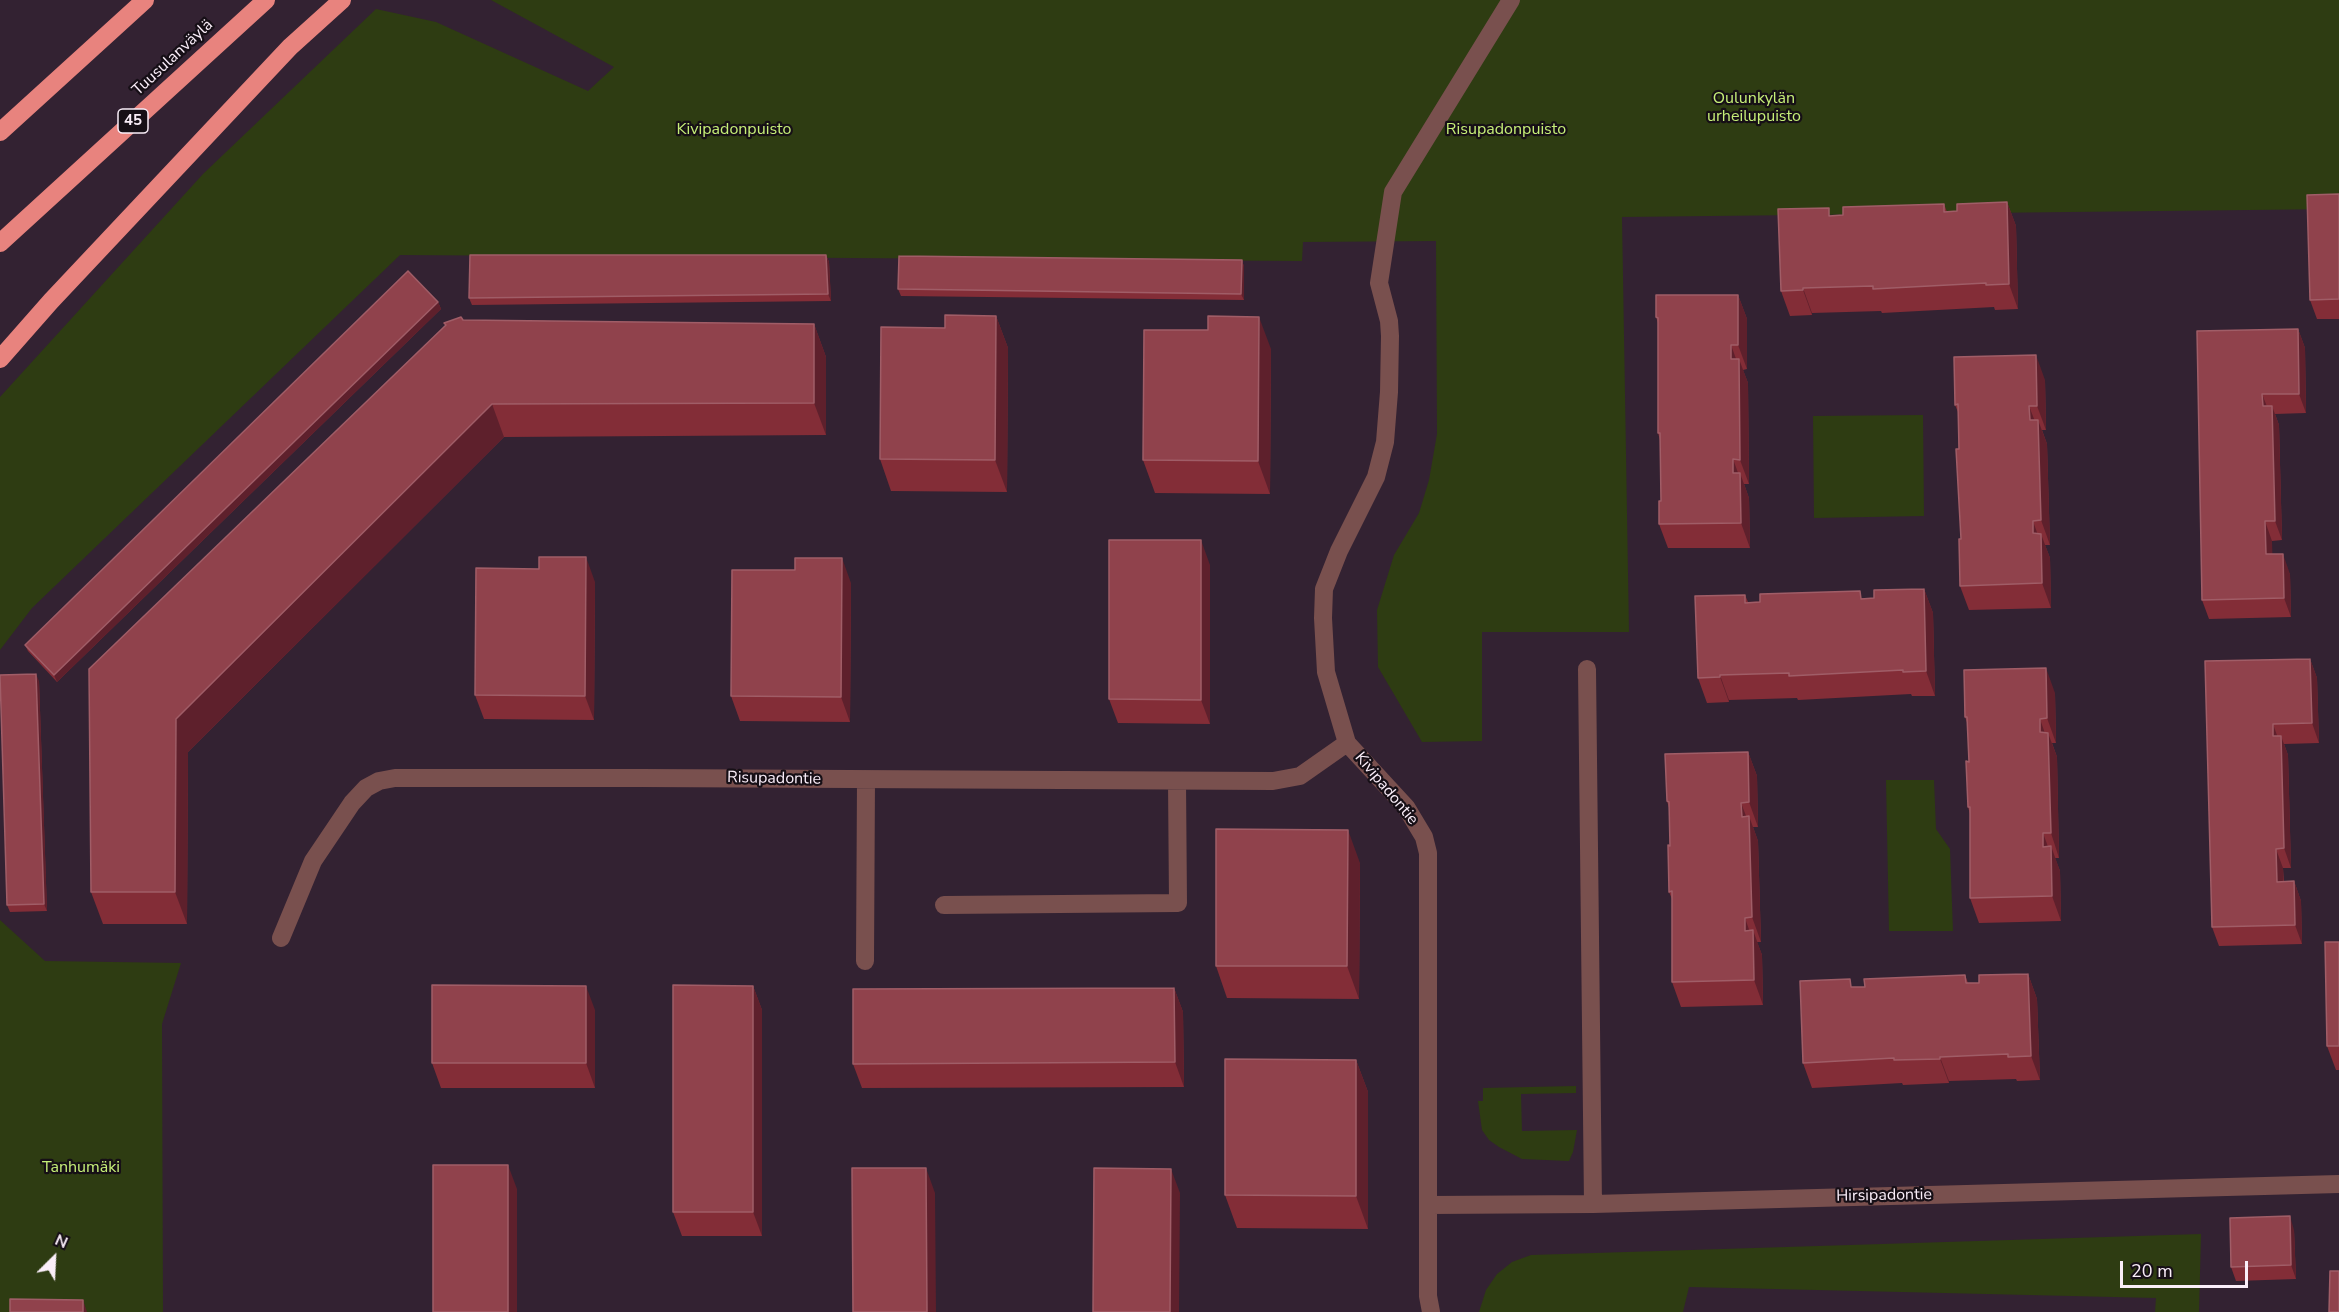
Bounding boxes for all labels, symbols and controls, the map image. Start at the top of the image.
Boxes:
street label: Tuusulanväylä [129,16,217,100]
park label: Oulunkylän urheilupuisto [1707,89,1801,127]
road number: 45 [118,109,148,133]
park label: Kivipadonpuisto [677,120,791,140]
park label: Risupadonpuisto [1446,120,1566,140]
street label: Kivipadontie [1350,749,1422,829]
street label: Risupadontie [727,769,821,789]
park label: Tanhumäki [42,1158,120,1178]
street label: Hirsipadontie [1836,1186,1932,1206]
north arrow [24,1228,84,1288]
text: N [51,1229,71,1254]
scale bar [2123,1249,2250,1287]
text: 20 m [2131,1259,2173,1283]

